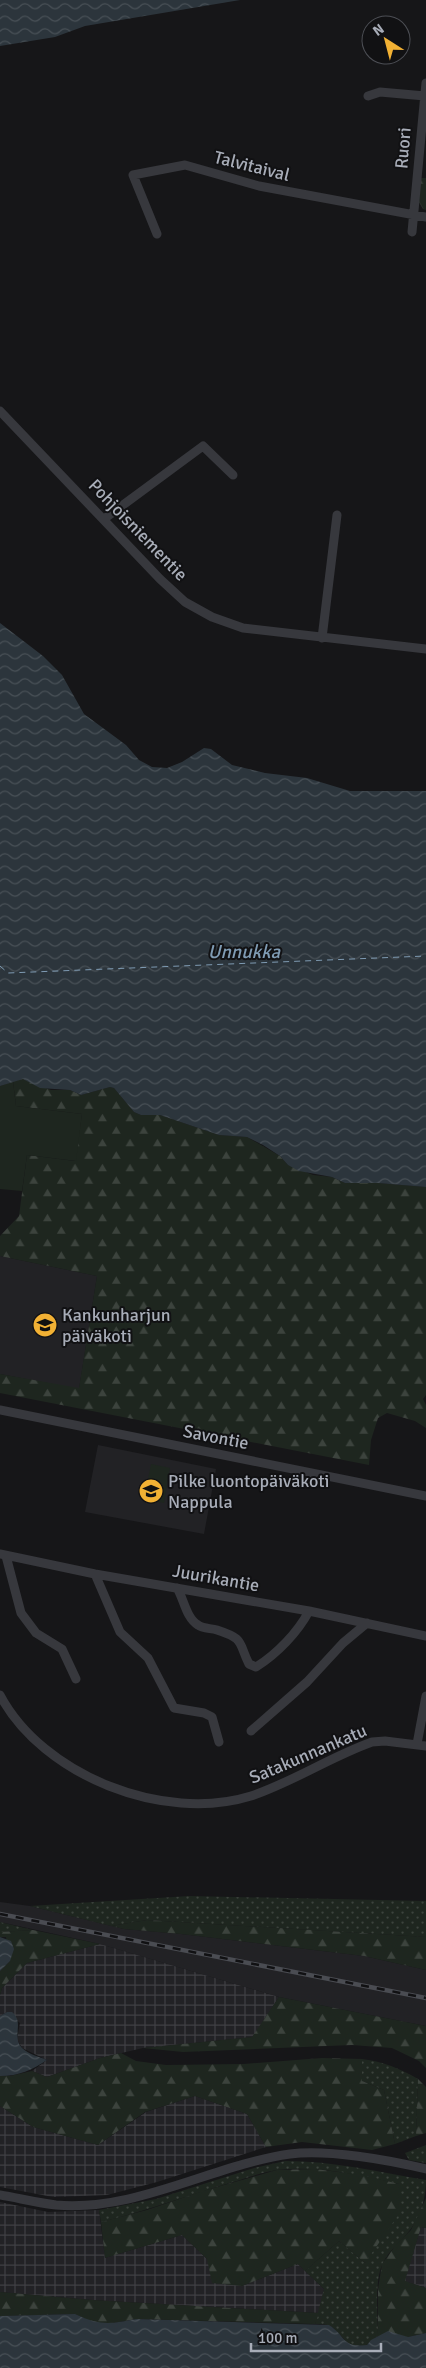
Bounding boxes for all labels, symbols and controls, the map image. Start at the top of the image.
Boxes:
north arrow [361,15,411,65]
text: N [370,20,388,40]
street label: Ruori [390,126,416,170]
street label: Talvitaival [212,146,292,186]
street label: Pohjoisniementie [84,474,192,586]
water label: Unnukka [208,940,282,964]
place label: Kankunharjun päiväkoti [62,1304,171,1347]
school or university icon: Kankunharjun päiväkoti [32,1312,58,1338]
street label: Savontie [181,1420,251,1454]
place label: Pilke luontopäiväkoti Nappula [168,1470,329,1513]
school or university icon: Pilke luontopäiväkoti Nappula [138,1478,164,1504]
street label: Juurikantie [171,1560,261,1596]
street label: Satakunnankatu [246,1719,370,1789]
scale bar [251,2320,381,2352]
text: 100 m [258,2329,298,2347]

